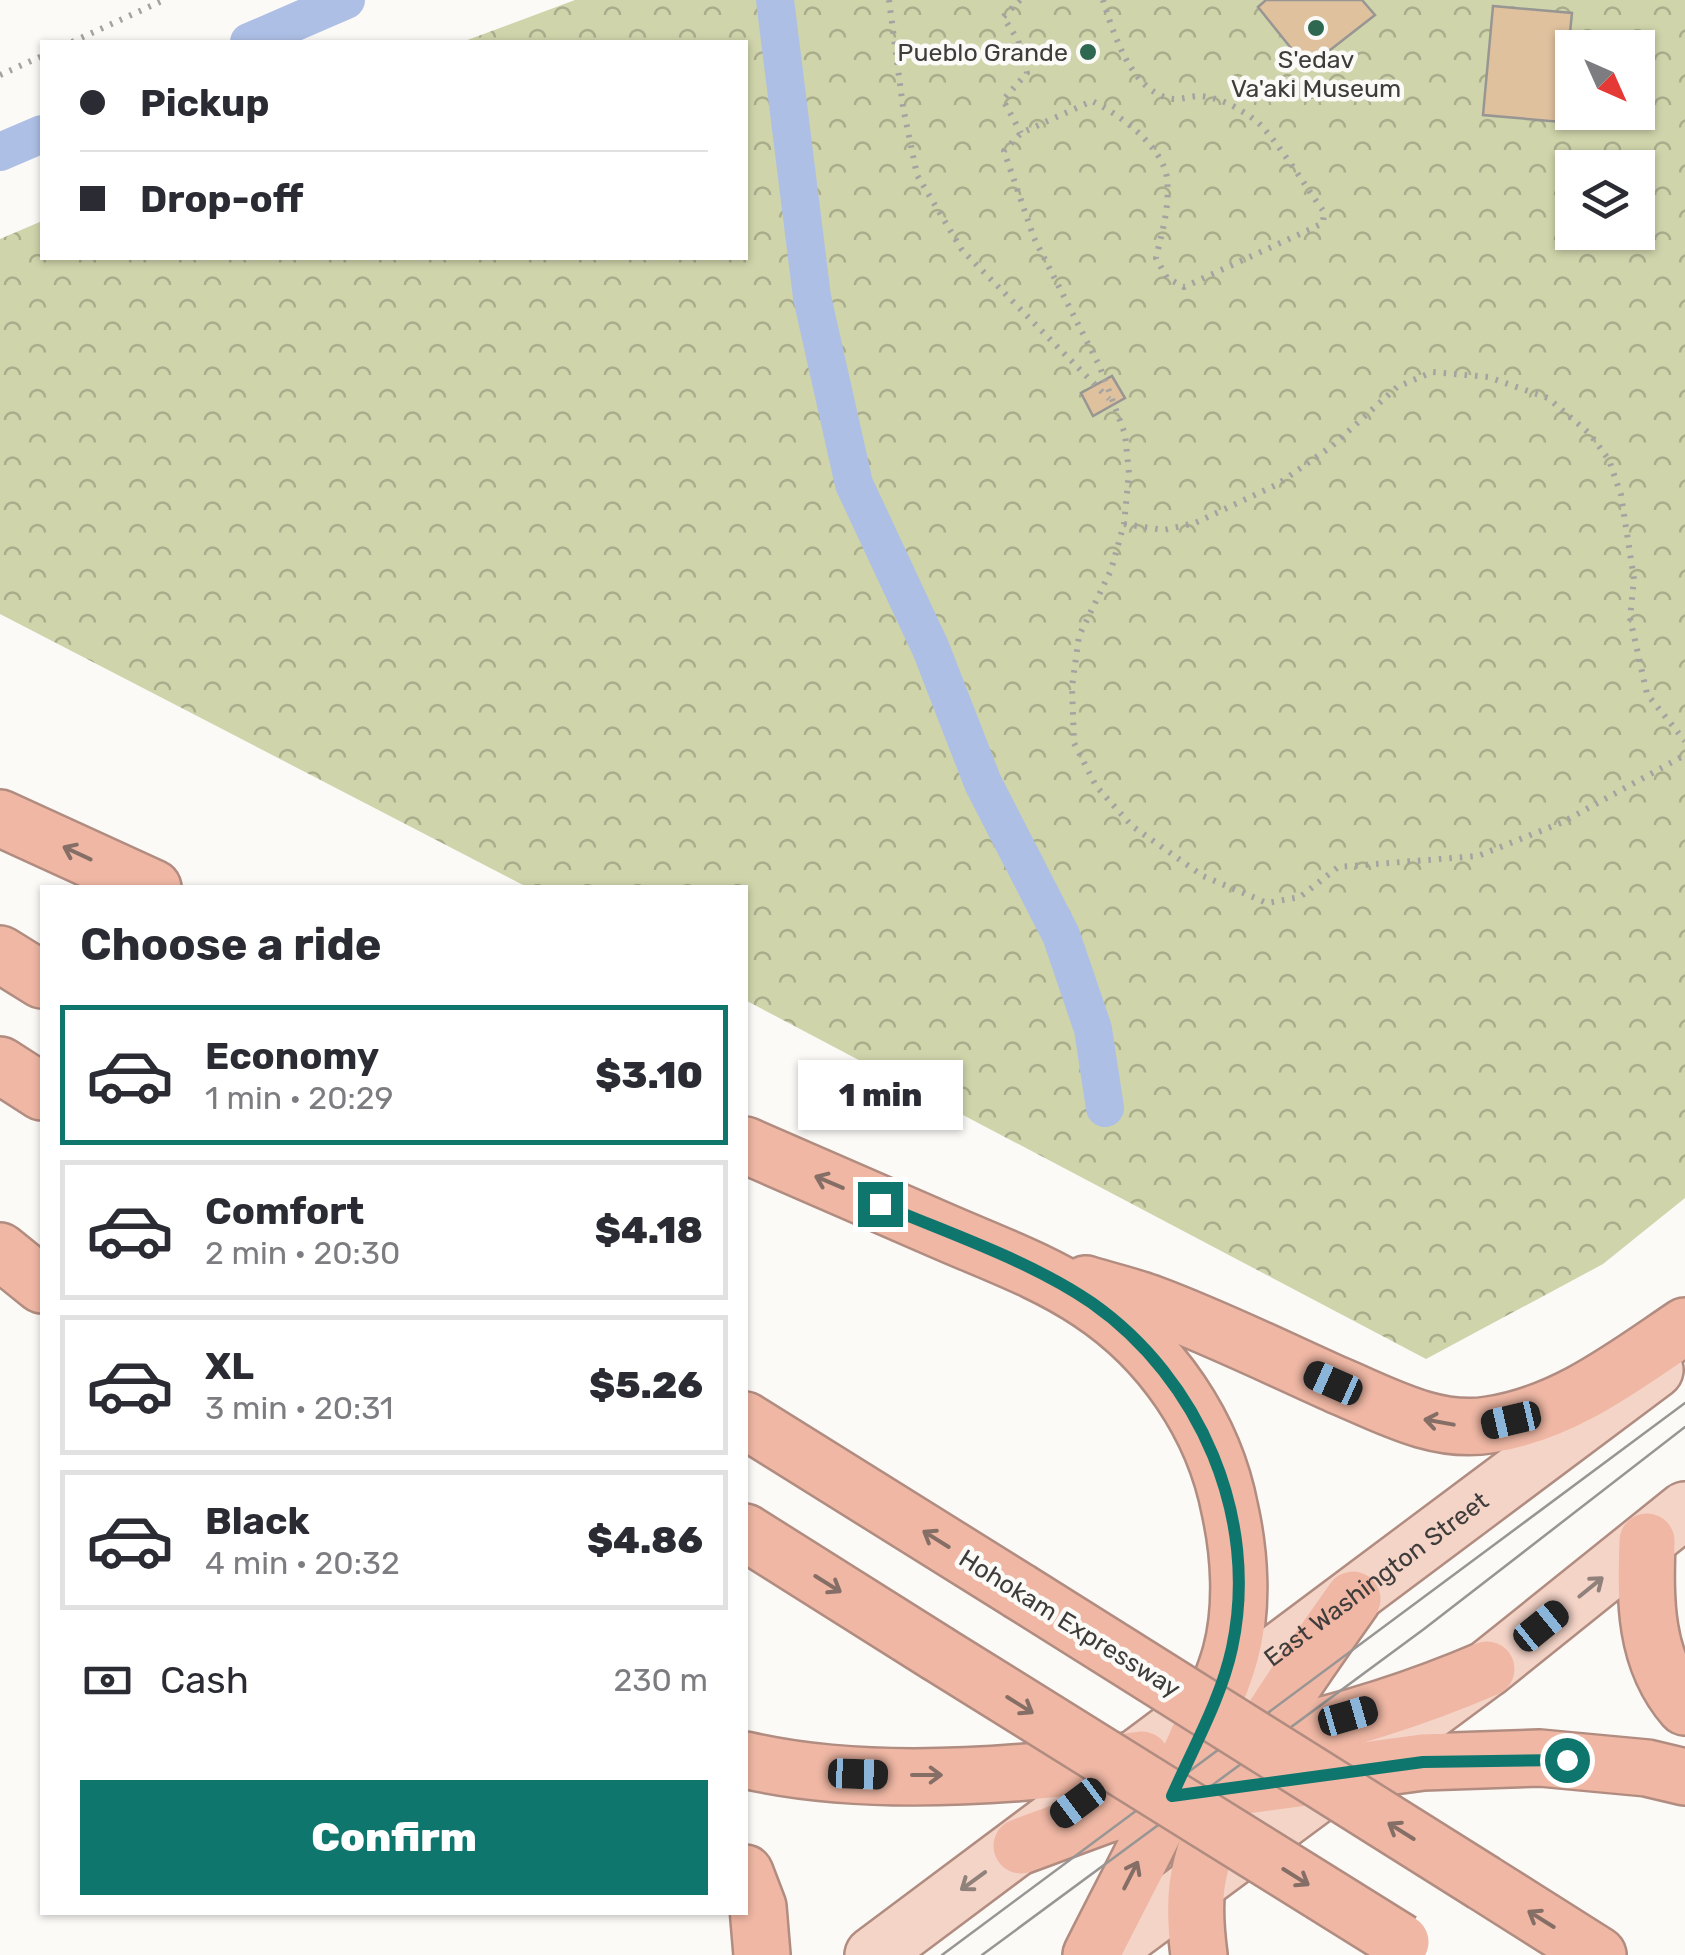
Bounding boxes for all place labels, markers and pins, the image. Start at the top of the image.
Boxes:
marker: S'edav Va'aki Museum [1305,17,1327,39]
place label: Pueblo Grande [897,38,1068,67]
marker: Pueblo Grande [1077,41,1099,63]
place label: S'edav Va'aki Museum [1231,45,1401,103]

